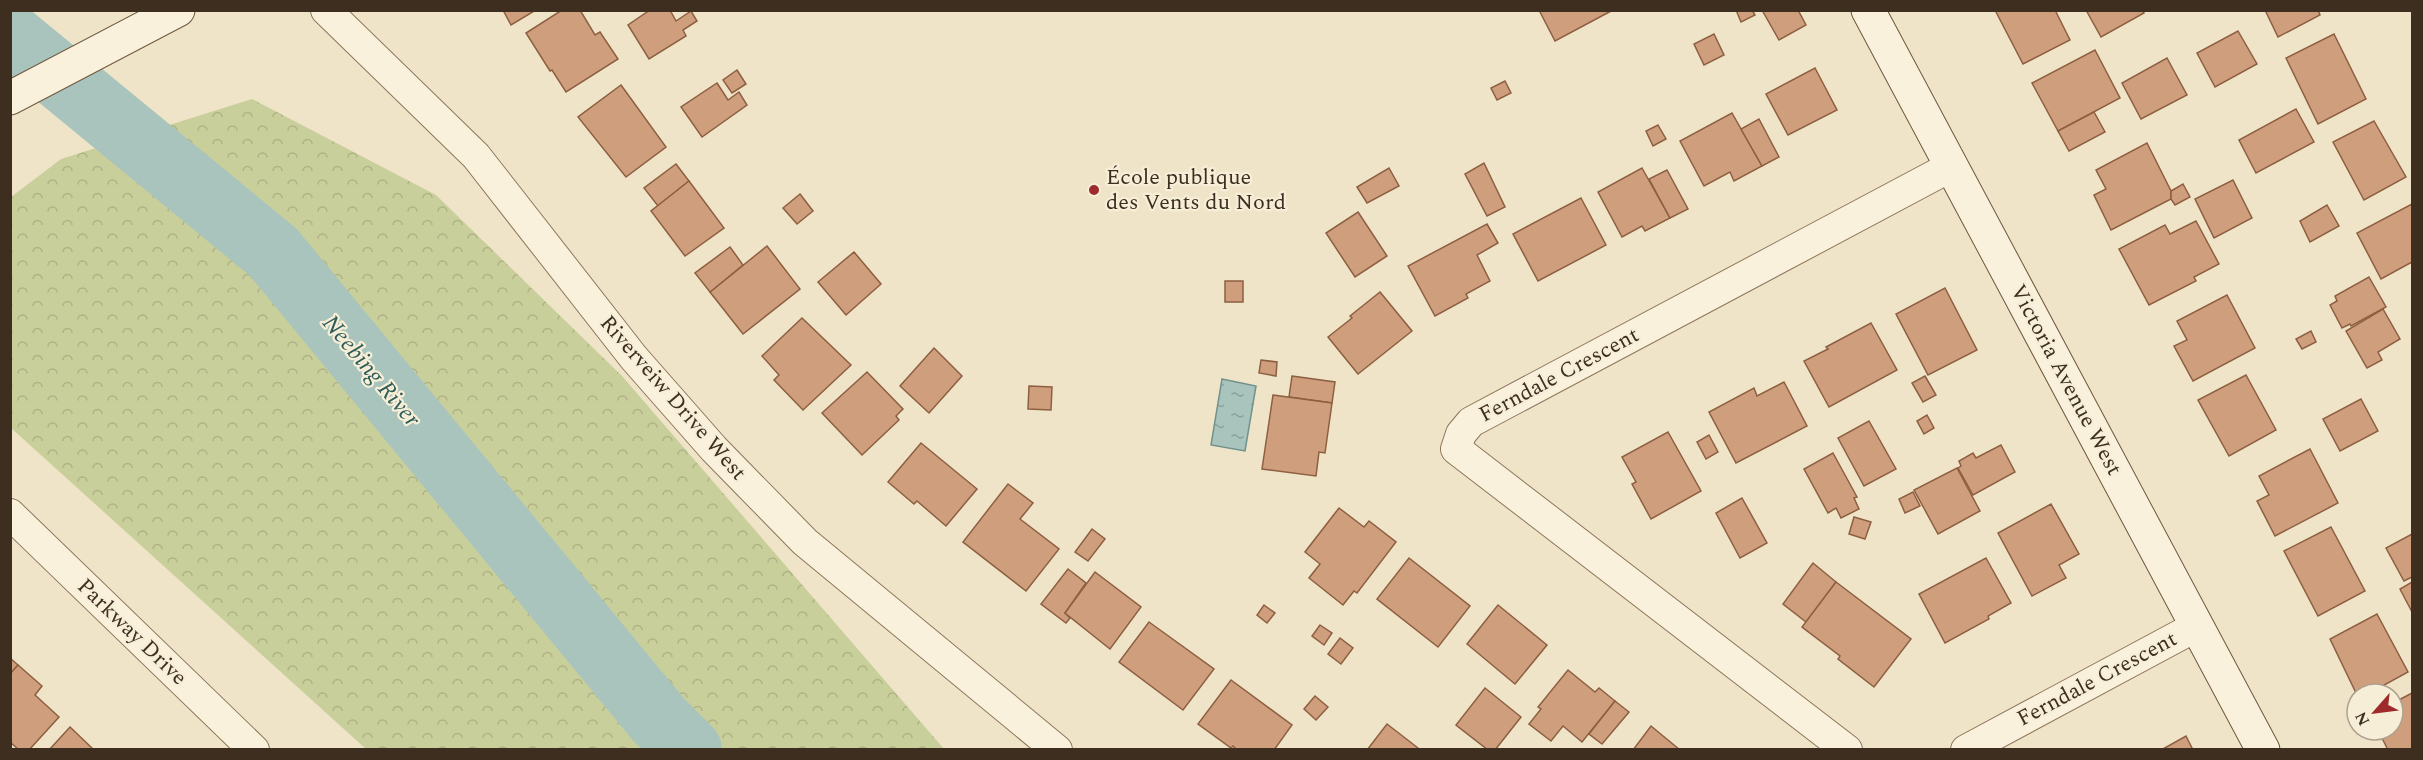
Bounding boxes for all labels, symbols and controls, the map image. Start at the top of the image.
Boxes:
place label: École publique des Vents du Nord [1106,161,1286,219]
marker: École publique des Vents du Nord [1087,183,1101,197]
street label: Victoria Avenue West [2002,279,2130,482]
water label: Neebing River [313,307,429,436]
street label: Riverveiw Drive West [592,308,754,488]
street label: Ferndale Crescent [1473,319,1645,431]
street label: Parkway Drive [69,571,195,693]
street label: Ferndale Crescent [2011,623,2183,735]
north arrow [2345,682,2405,742]
text: N [2349,707,2376,730]

